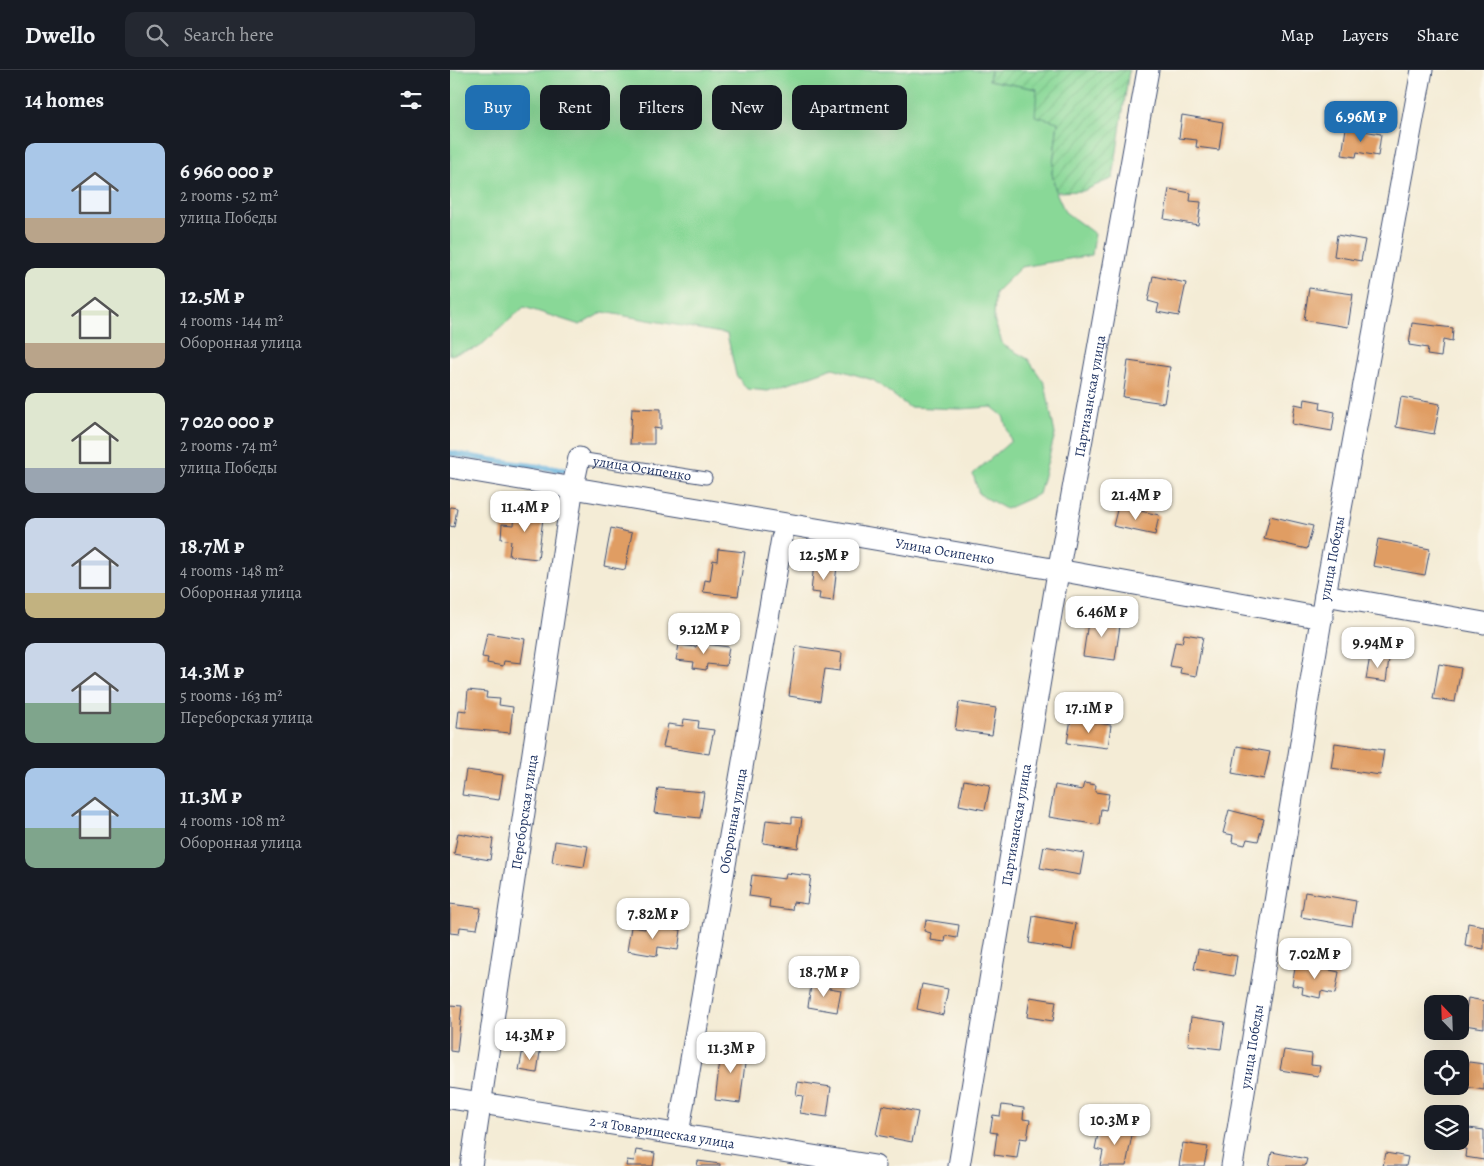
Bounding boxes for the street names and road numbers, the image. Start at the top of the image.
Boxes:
street label: Партизанская улица [1070,333,1110,459]
street label: улица Осипенко [591,451,693,486]
street label: улица Победы [1315,515,1349,603]
street label: Улица Осипенко [894,534,996,569]
street label: Переборская улица [507,752,543,871]
street label: Партизанская улица [997,762,1036,887]
street label: Оборонная улица [715,766,752,875]
street label: улица Победы [1236,1003,1268,1091]
street label: 2-я Товарищеская улица [588,1111,737,1154]

